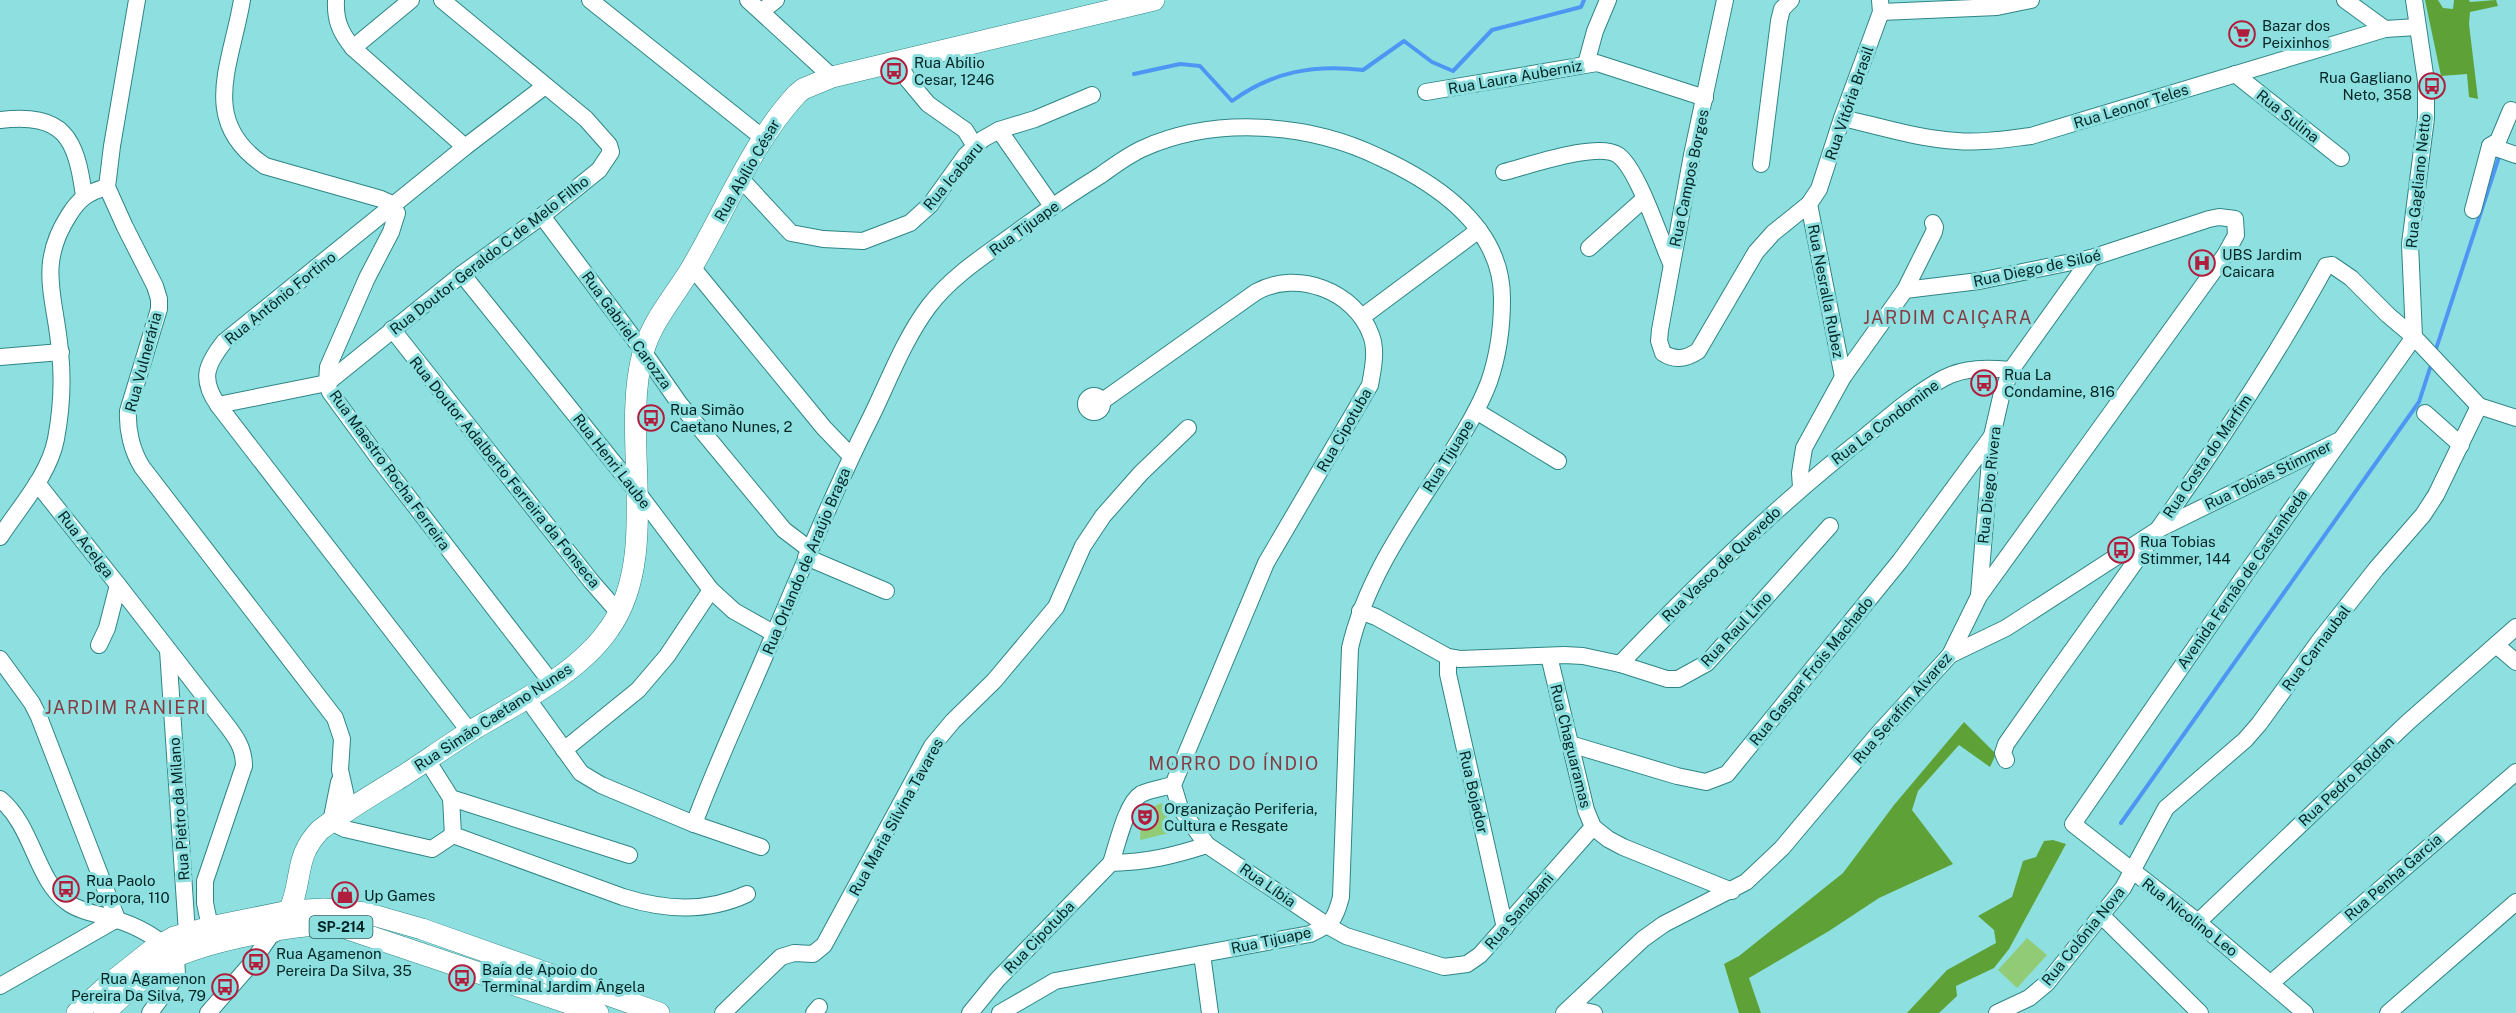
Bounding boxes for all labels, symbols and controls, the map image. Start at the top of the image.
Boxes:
place label: Bazar dos Peixinhos [2262,17,2330,51]
supermarket icon: Bazar dos Peixinhos [2227,19,2257,49]
street label: Rua Vitória Brasil [1821,44,1877,162]
place label: Rua Abílio Cesar, 1246 [914,54,994,88]
bus stop icon: Rua Abílio Cesar, 1246 [879,56,909,86]
street label: Rua Laura Auberniz [1447,57,1583,97]
place label: Rua Gagliano Neto, 358 [2319,69,2412,103]
bus stop icon: Rua Gagliano Neto, 358 [2417,71,2447,101]
street label: Rua Leonor Teles [2072,80,2190,132]
street label: Rua Sulina [2253,86,2323,146]
street label: Rua Campos Borges [1666,108,1712,248]
street label: Rua Gagliano Netto [2402,113,2434,249]
street label: Rua Abílio César [711,116,783,224]
street label: Rua Icabaru [920,139,986,213]
street label: Rua Doutor Geraldo C de Melo Filho [386,172,592,338]
street label: Rua Tijuape [986,197,1062,259]
street label: Rua Nesralla Rubez [1805,223,1847,359]
street label: Rua Diego de Siloé [1972,246,2102,290]
place label: UBS Jardim Caicara [2222,246,2302,280]
street label: Rua Antônio Fortino [221,248,339,348]
hospital icon: UBS Jardim Caicara [2187,248,2217,278]
street label: Rua Gabriel Carozza [579,268,675,392]
district label: JARDIM CAIÇARA [1863,307,2033,328]
street label: Rua Vulnerária [122,310,164,414]
street label: Rua Doutor Adalberto Ferreira da Fonseca [406,353,604,591]
place label: Rua La Condamine, 816 [2004,366,2115,400]
bus stop icon: Rua La Condamine, 816 [1969,368,1999,398]
street label: Rua La Condomine [1828,376,1942,468]
street label: Rua Cipotuba [1313,385,1375,475]
street label: Rua Maestro Rocha Ferreira [326,387,454,553]
street label: Rua Costa do Marfim [2159,391,2255,521]
place label: Rua Simão Caetano Nunes, 2 [670,401,792,435]
bus stop icon: Rua Simão Caetano Nunes, 2 [636,403,666,433]
street label: Rua Henri Laube [570,410,654,512]
street label: Rua Tijuape [1419,417,1477,495]
street label: Rua Diego Rivera [1974,425,2004,545]
street label: Rua Tobias Stimmer [2202,437,2334,513]
street label: Rua Orlando de Araújo Braga [759,465,853,657]
street label: Avenida Fernão de Castanheda [2173,486,2311,672]
street label: Rua Vasco de Quevedo [1658,503,1784,625]
street label: Rua Acelga [55,507,117,581]
place label: Rua Tobias Stimmer, 144 [2140,533,2231,567]
bus stop icon: Rua Tobias Stimmer, 144 [2106,535,2136,565]
street label: Rua Raul Lino [1697,588,1775,670]
street label: Rua Gaspar Frois Machado [1746,593,1876,749]
street label: Rua Carnaubal [2278,602,2354,694]
street label: Rua Serafim Alvarez [1849,649,1955,767]
street label: Rua Simão Caetano Nunes [411,660,575,774]
street label: Rua Chaguaramas [1547,682,1595,810]
district label: JARDIM RANIERI [45,697,207,718]
street label: Rua Pedro Roldan [2295,733,2397,829]
street label: Rua Maria Silvina Tavares [846,735,946,899]
street label: Rua Pietro da Milano [166,737,192,881]
street label: Rua Bojador [1456,749,1492,835]
district label: MORRO DO ÍNDIO [1148,752,1320,774]
place label: Organização Periferia, Cultura e Resgate [1164,800,1318,834]
theatre icon: Organização Periferia, Cultura e Resgate [1130,802,1160,832]
street label: Rua Penha Garcia [2341,830,2445,924]
street label: Rua Líbia [1237,860,1299,910]
street label: Rua Sanabani [1481,869,1557,953]
place label: Rua Paolo Porpora, 110 [86,872,170,906]
bus stop icon: Rua Paolo Porpora, 110 [51,874,81,904]
street label: Rua Nicolino Leo [2139,874,2241,960]
shop icon: Up Games [330,880,360,910]
street label: Rua Colônia Nova [2038,883,2128,989]
place label: Up Games [364,887,435,904]
street label: Rua Cipotuba [1000,897,1078,977]
road number: SP-214 [310,916,372,938]
street label: Rua Tijuape [1229,923,1313,957]
place label: Rua Agamenon Pereira Da Silva, 35 [276,945,412,979]
bus stop icon: Rua Agamenon Pereira Da Silva, 35 [241,947,271,977]
place label: Baía de Apoio do Terminal Jardim Ângela [482,961,645,995]
bus stop icon: Baía de Apoio do Terminal Jardim Ângela [447,963,477,993]
place label: Rua Agamenon Pereira Da Silva, 79 [71,970,206,1004]
bus stop icon: Rua Agamenon Pereira Da Silva, 79 [210,972,240,1002]

